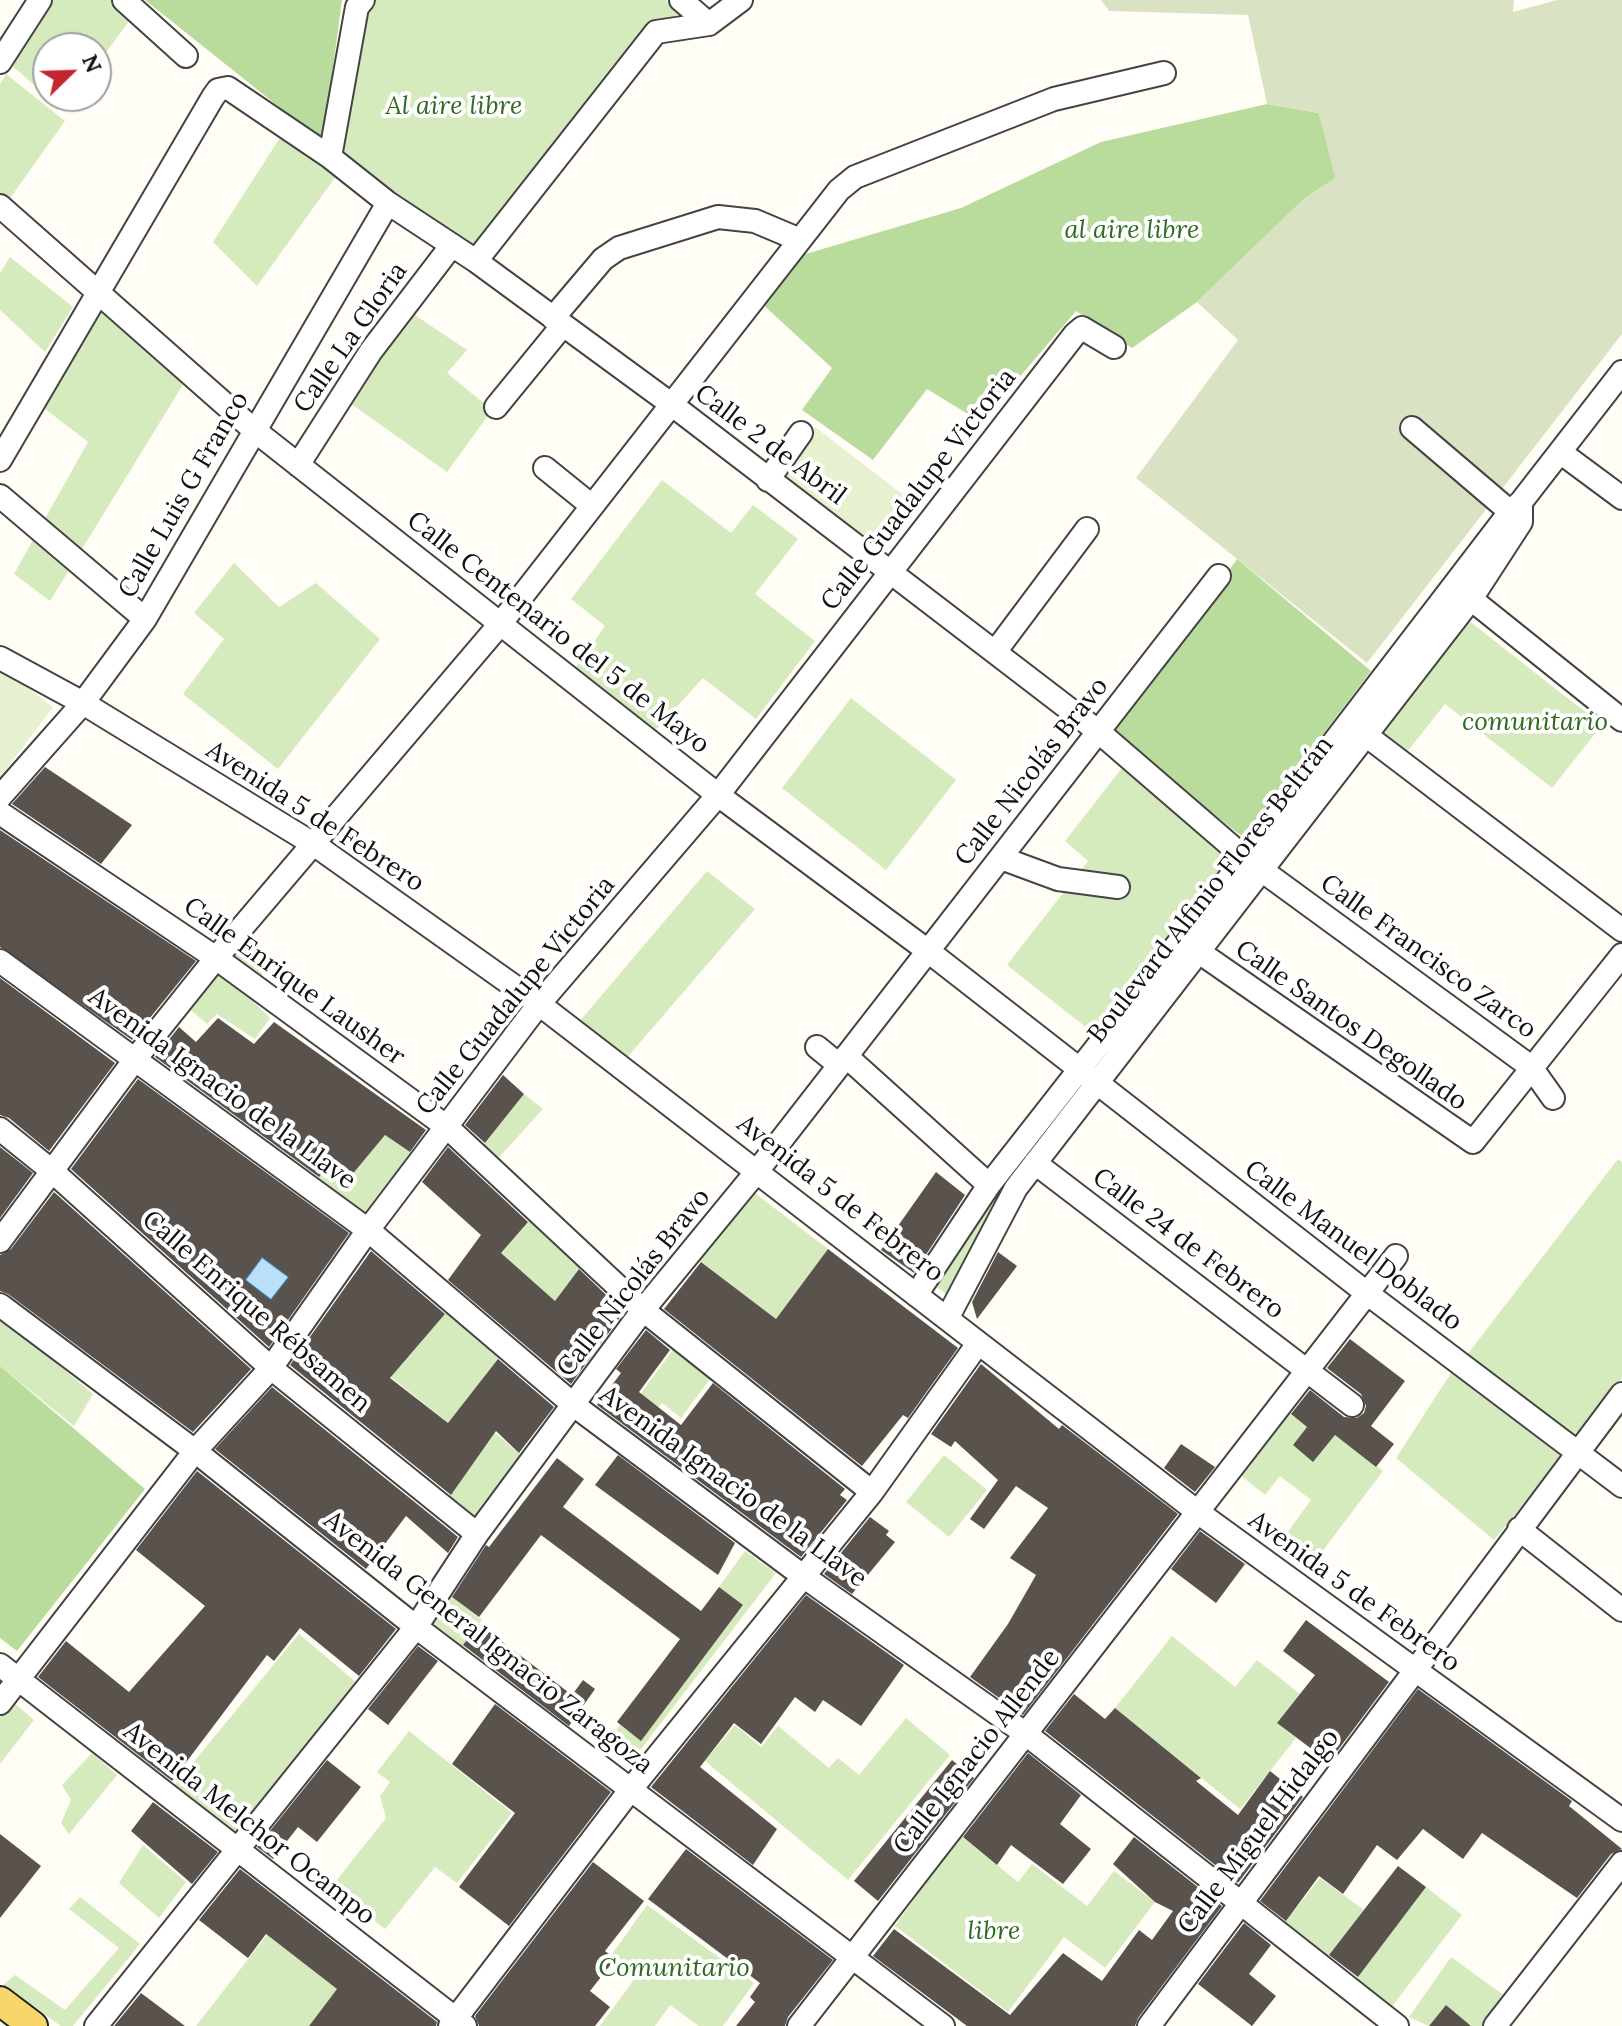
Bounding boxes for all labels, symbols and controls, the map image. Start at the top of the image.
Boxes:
north arrow [32,32,112,112]
text: N [76,50,108,77]
park label: Al aire libre [386,91,522,123]
park label: al aire libre [1065,215,1199,247]
street label: Calle La Gloria [288,257,414,419]
street label: Calle Guadalupe Victoria [815,363,1023,617]
street label: Calle 2 de Abril [688,378,852,512]
street label: Calle Luis G Franco [112,386,256,604]
street label: Calle Centenario del 5 de Mayo [401,505,715,761]
street label: Calle Nicolás Bravo [949,672,1115,872]
park label: comunitario [1462,707,1608,739]
street label: Boulevard Alfinio Flores Beltrán [1082,730,1340,1050]
street label: Avenida 5 de Febrero [200,735,430,899]
street label: Calle Francisco Zarco [1314,868,1542,1046]
street label: Calle Guadalupe Victoria [410,870,622,1122]
street label: Calle Enrique Lausher [177,891,411,1073]
street label: Calle Santos Degollado [1229,934,1473,1118]
street label: Avenida Ignacio de la Llave [82,981,362,1197]
street label: Avenida 5 de Febrero [730,1109,950,1289]
street label: Calle Manuel Doblado [1238,1154,1468,1338]
street label: Calle 24 de Febrero [1086,1162,1290,1326]
street label: Calle Nicolás Bravo [551,1183,717,1383]
street label: Calle Enrique Rébsamen [135,1204,377,1420]
street label: Avenida Ignacio de la Llave [593,1379,873,1595]
street label: Avenida General Ignacio Zaragoza [317,1505,659,1781]
street label: Avenida 5 de Febrero [1242,1505,1466,1679]
street label: Calle Ignacio Allende [887,1643,1067,1861]
street label: Avenida Melchor Ocampo [117,1716,381,1932]
street label: Calle Miguel Hidalgo [1172,1723,1346,1941]
park label: libre [967,1916,1021,1948]
park label: Comunitario [598,1953,750,1985]

